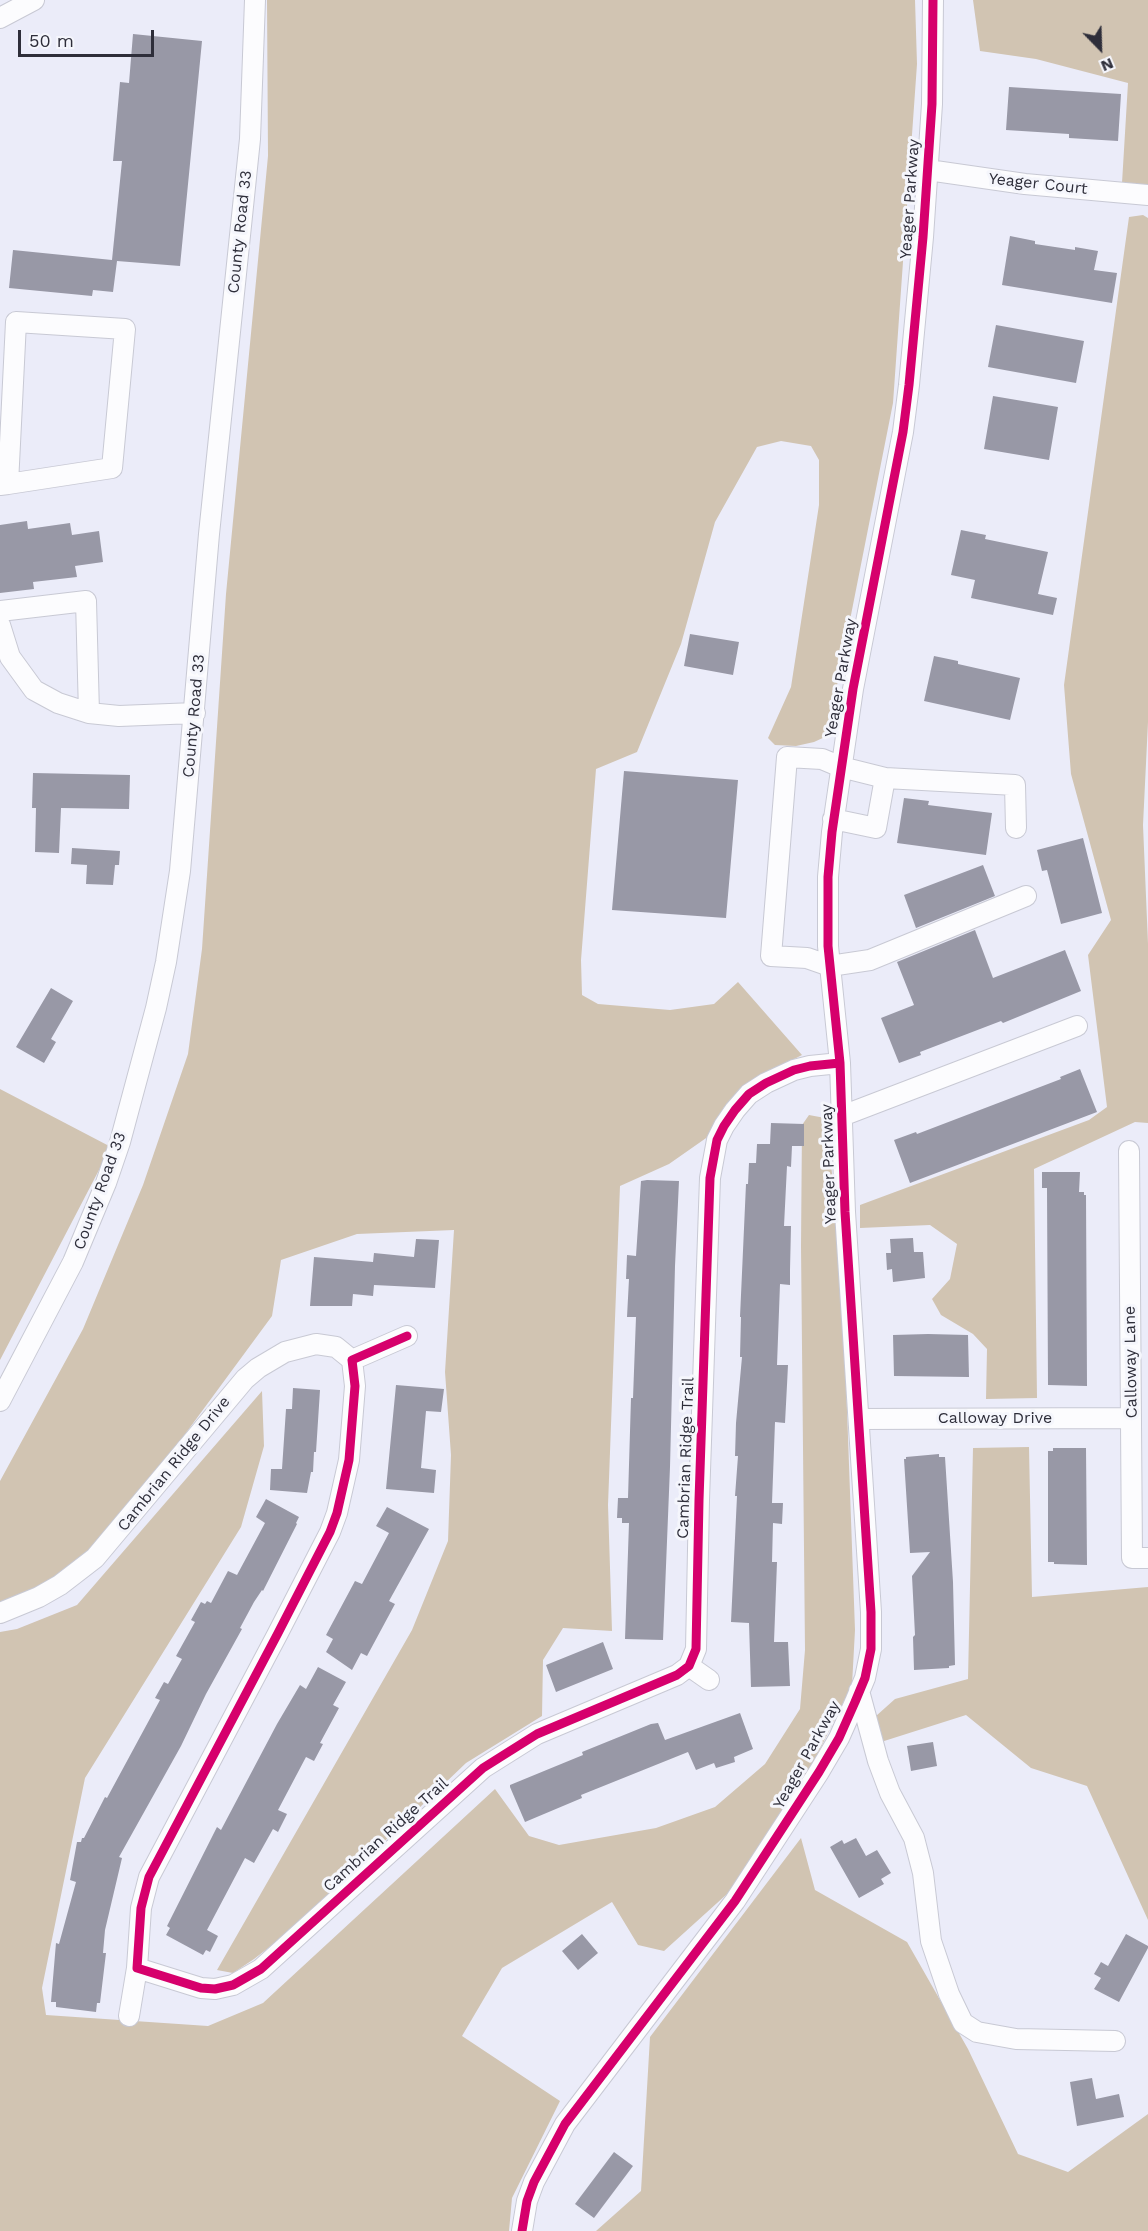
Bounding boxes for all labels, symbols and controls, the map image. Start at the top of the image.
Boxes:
scale bar [21,18,158,56]
north arrow [1070,18,1130,78]
text: 50 m [29,30,74,51]
text: N [1098,54,1116,76]
street label: Yeager Parkway [896,138,924,260]
street label: County Road 33 [224,169,256,295]
street label: Yeager Court [988,169,1088,199]
street label: Yeager Parkway [821,617,861,739]
street label: County Road 33 [179,653,209,779]
street label: Yeager Parkway [817,1103,841,1225]
street label: County Road 33 [70,1130,130,1252]
street label: Calloway Lane [1120,1306,1142,1418]
street label: Cambrian Ridge Trail [674,1377,698,1539]
street label: Cambrian Ridge Drive [114,1393,234,1535]
street label: Calloway Drive [938,1408,1052,1428]
street label: Yeager Parkway [769,1698,845,1812]
street label: Cambrian Ridge Trail [320,1774,452,1896]

